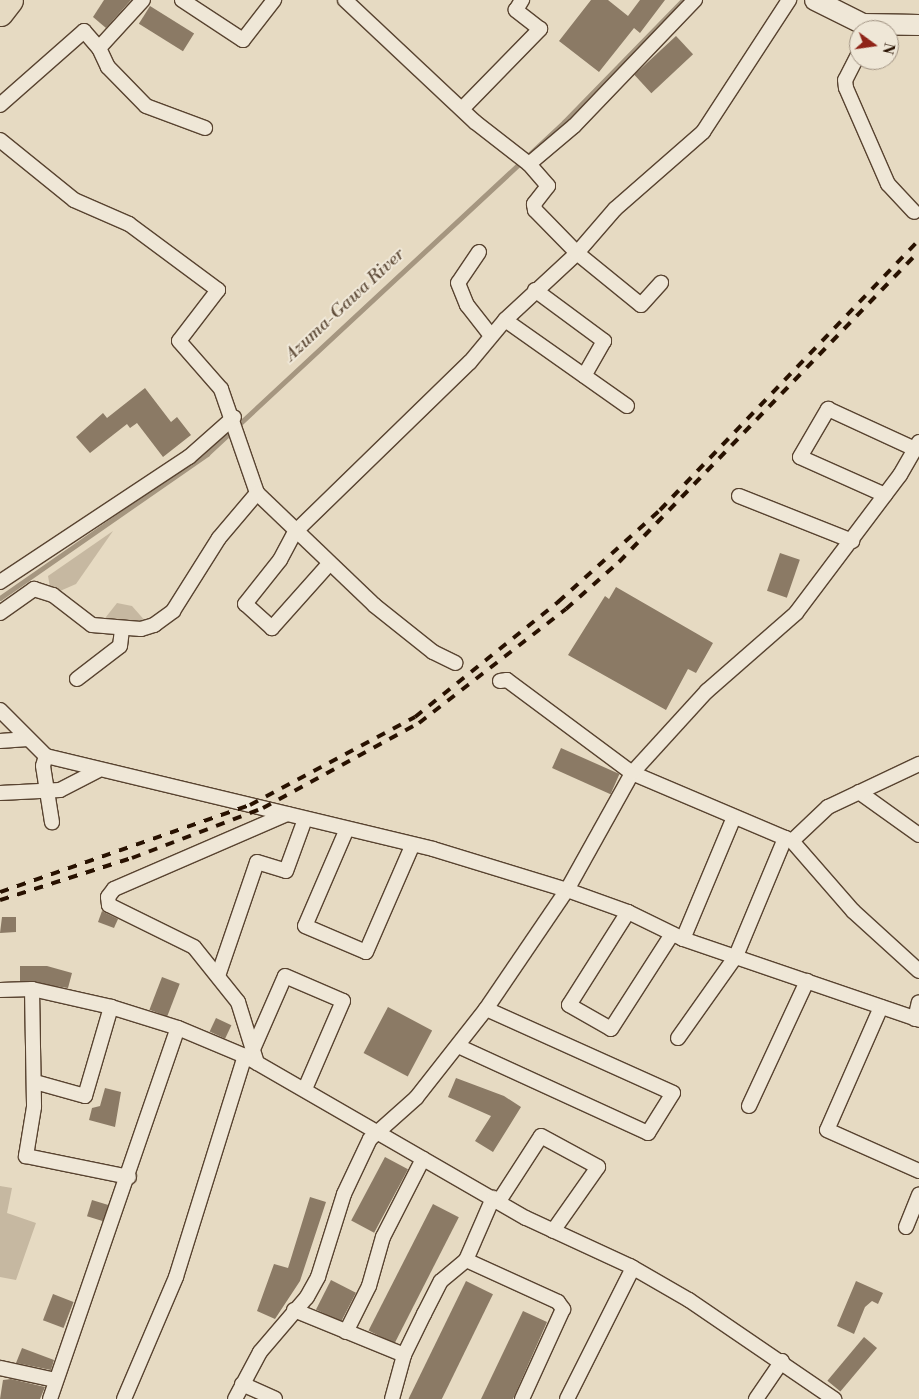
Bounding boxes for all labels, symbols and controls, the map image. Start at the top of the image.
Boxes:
north arrow [849,20,899,70]
text: N [878,41,898,56]
water label: Azuma-Gawa River [281,244,409,366]

